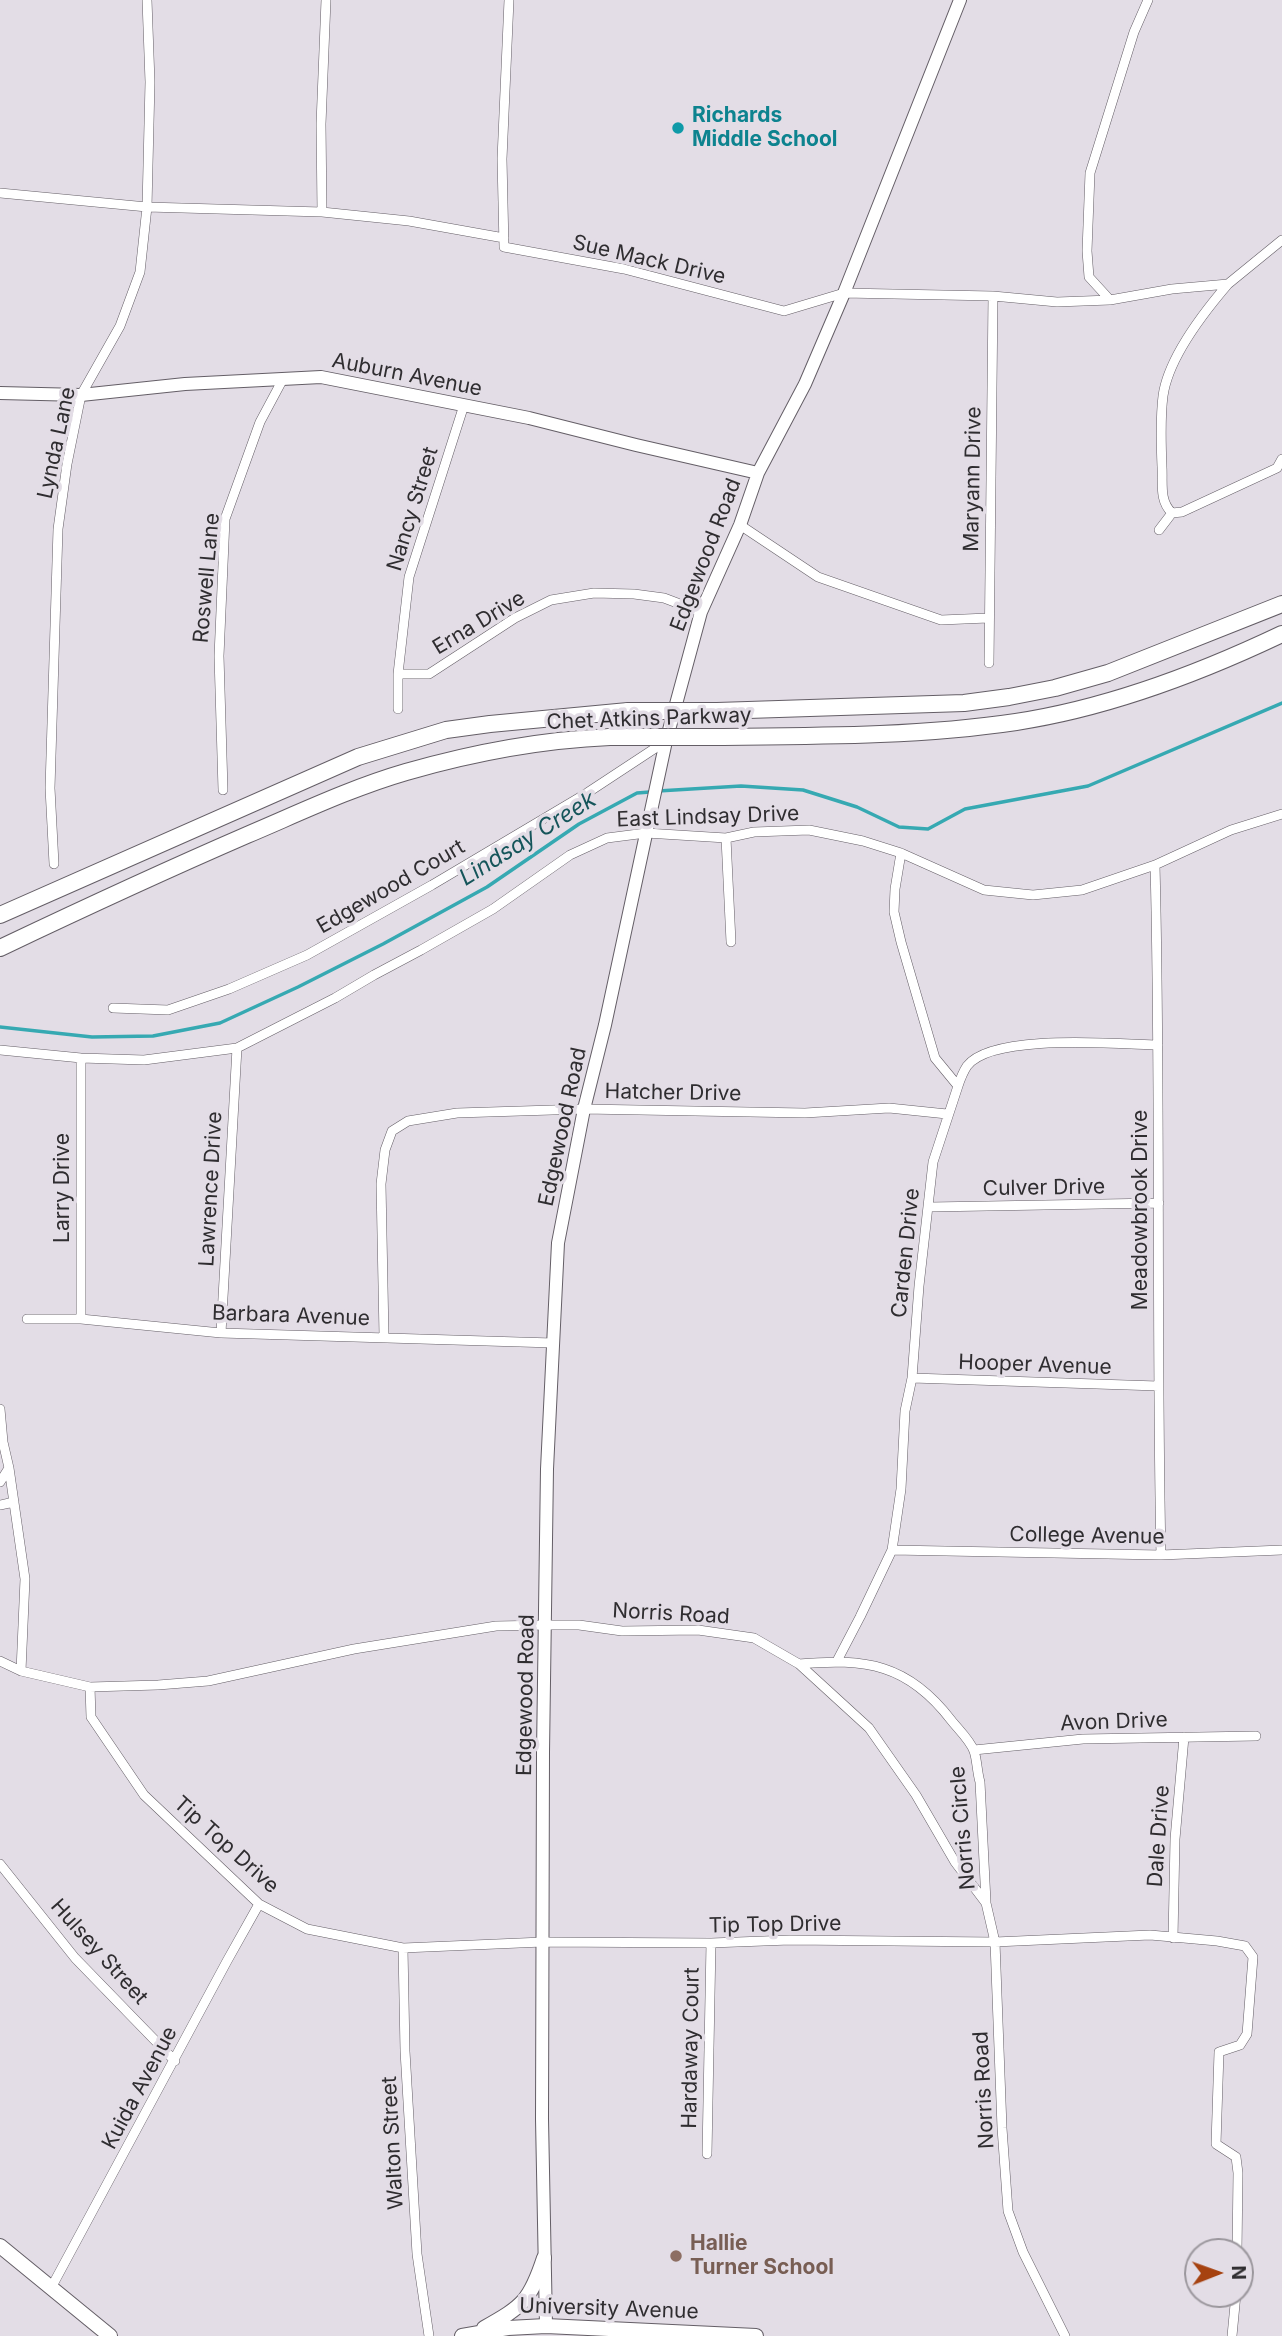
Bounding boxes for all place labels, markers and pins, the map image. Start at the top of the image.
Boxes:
place label: Richards Middle School [692,103,838,153]
marker: Richards Middle School [670,120,686,136]
place label: Hallie Turner School [690,2231,834,2281]
marker: Hallie Turner School [668,2248,684,2264]

